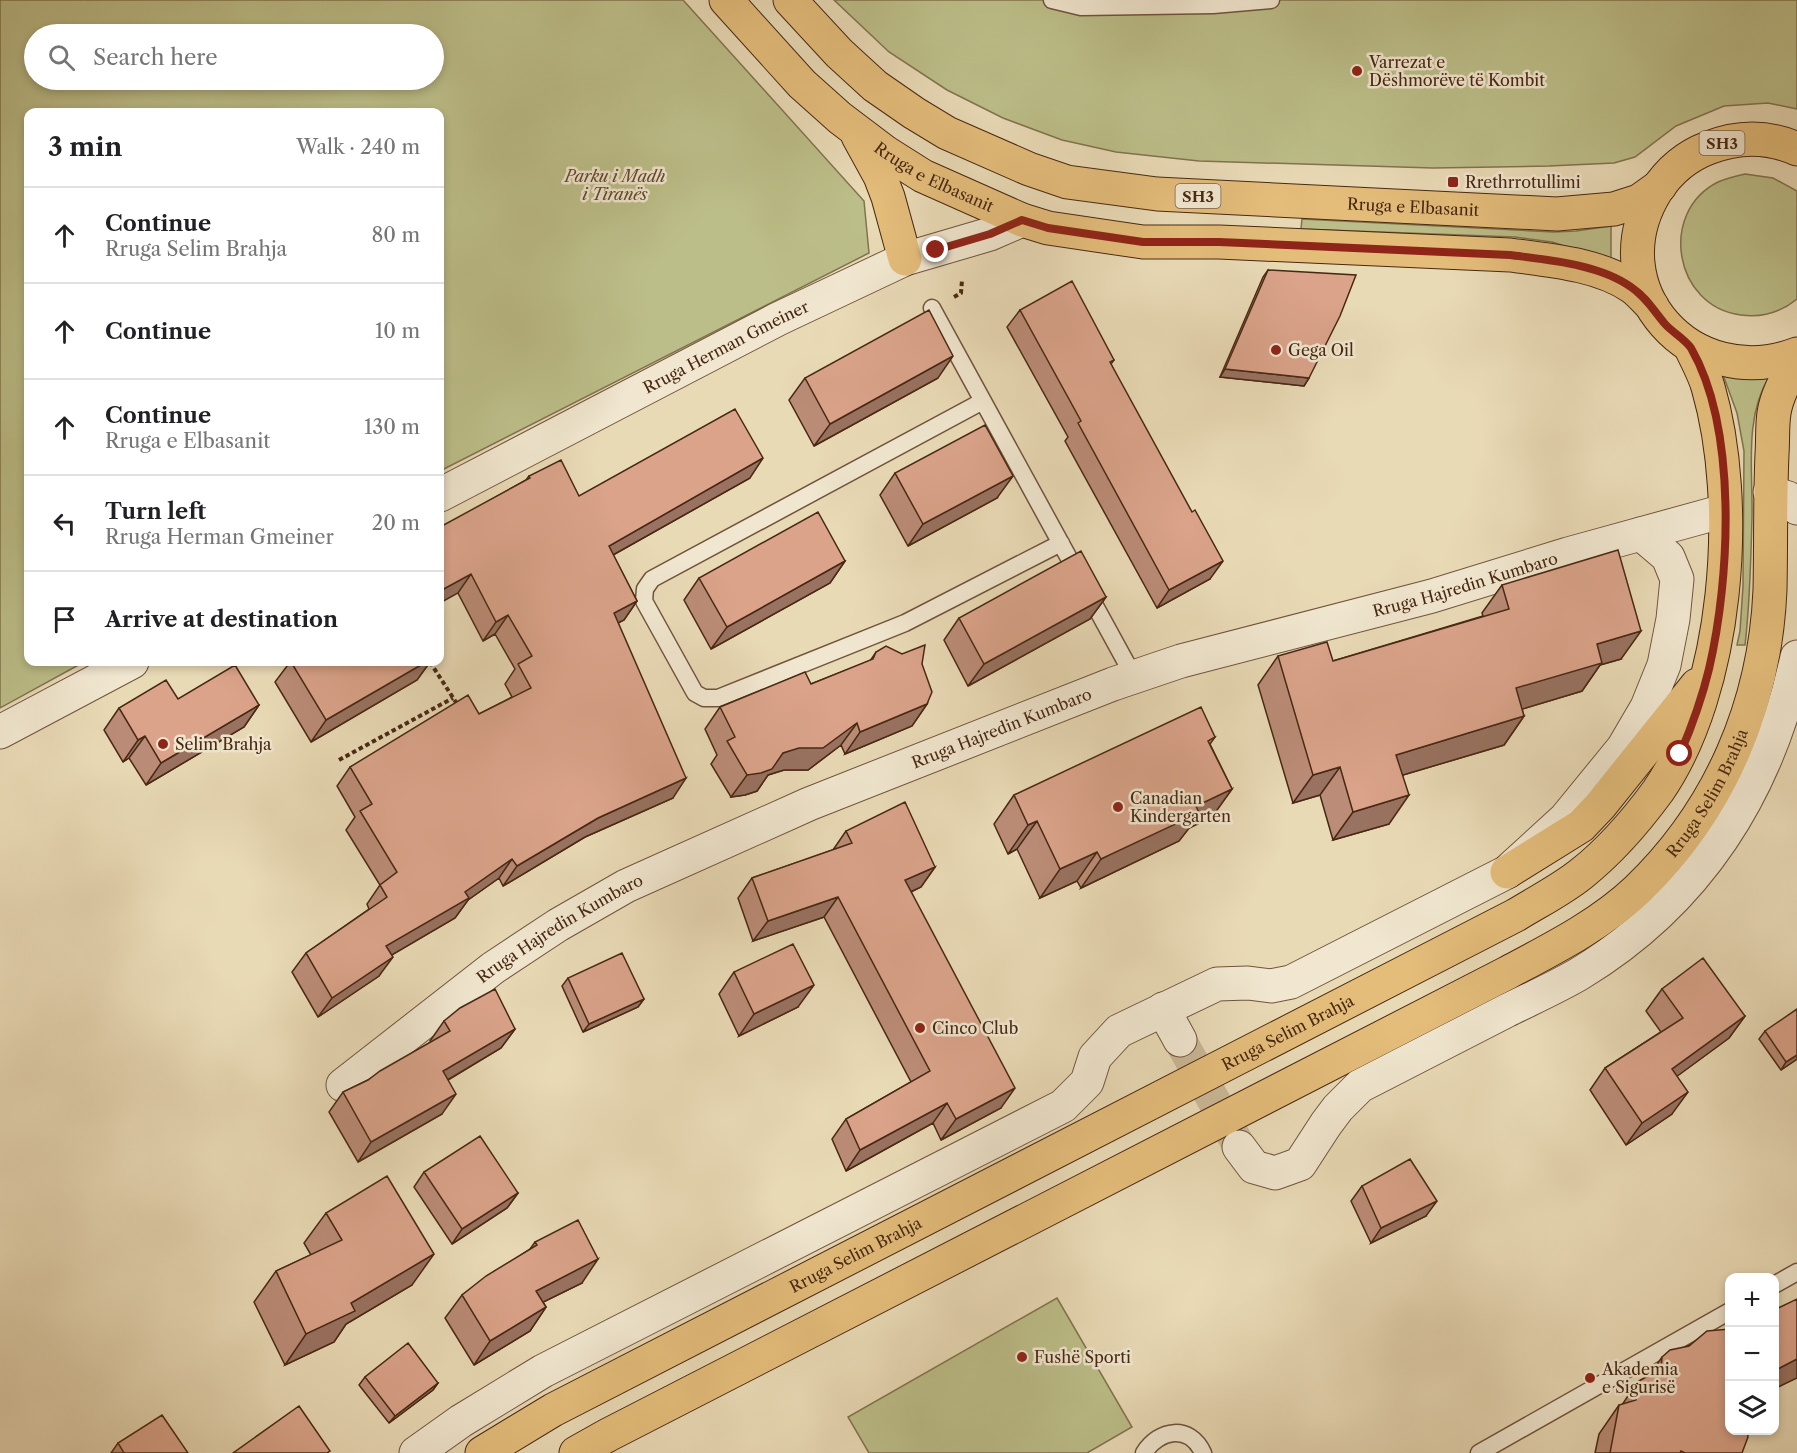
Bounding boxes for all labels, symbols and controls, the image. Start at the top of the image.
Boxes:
search box [24,24,444,90]
icon: search [45,41,78,74]
text: Search here [93,44,218,71]
place label: Varrezat e Dëshmorëve të Kombit [1368,52,1545,90]
marker: Varrezat e Dëshmorëve të Kombit [1350,64,1364,78]
text: 3 min [48,131,122,163]
road number: SH3 [1700,131,1744,155]
text: Walk · 240 m [296,135,420,159]
street label: Rruga e Elbasanit [870,137,997,216]
park label: Parku i Madh i Tiranës [563,166,665,204]
place label: Rrethrrotullimi [1465,172,1581,192]
marker: Rrethrrotullimi [1446,175,1460,189]
road number: SH3 [1176,184,1220,208]
street label: Rruga e Elbasanit [1347,194,1480,220]
text: Continue [105,210,211,237]
icon: ahead [48,219,81,252]
text: 80 m [372,223,420,247]
route end [922,236,948,262]
text: Rruga Selim Brahja [105,237,287,261]
street label: Rruga Herman Gmeiner [640,296,812,397]
icon: ahead [48,315,81,348]
text: Continue [105,318,211,345]
text: 10 m [375,319,420,343]
place label: Gega Oil [1288,340,1354,360]
marker: Gega Oil [1269,343,1283,357]
text: Continue [105,402,211,429]
icon: ahead [48,411,81,444]
text: 130 m [364,415,420,439]
text: Rruga e Elbasanit [105,429,270,453]
text: Turn left [105,498,206,525]
icon: left [48,507,81,540]
text: 20 m [372,511,420,535]
text: Rruga Herman Gmeiner [105,525,334,549]
street label: Rruga Hajredin Kumbaro [1371,548,1560,621]
icon: arrive [48,603,81,636]
text: Arrive at destination [105,606,338,633]
street label: Rruga Hajredin Kumbaro [909,683,1095,773]
street label: Rruga Selim Brahja [1662,725,1752,861]
place label: Selim Brahja [175,734,272,754]
marker: Selim Brahja [156,737,170,751]
route start [1666,740,1692,766]
place label: Canadian Kindergarten [1130,788,1231,826]
marker: Canadian Kindergarten [1111,800,1125,814]
street label: Rruga Hajredin Kumbaro [473,870,646,987]
street label: Rruga Selim Brahja [1218,990,1358,1075]
place label: Cinco Club [932,1018,1018,1038]
marker: Cinco Club [913,1021,927,1035]
street label: Rruga Selim Brahja [786,1212,925,1297]
map controls [1725,1273,1779,1435]
button: + [1725,1273,1779,1327]
button: − [1725,1327,1779,1381]
place label: Fushë Sporti [1034,1347,1131,1367]
marker: Fushë Sporti [1015,1350,1029,1364]
place label: Akademia e Sigurisë [1601,1359,1679,1397]
marker: Akademia e Sigurisë [1583,1371,1597,1385]
button: layers [1725,1381,1779,1435]

